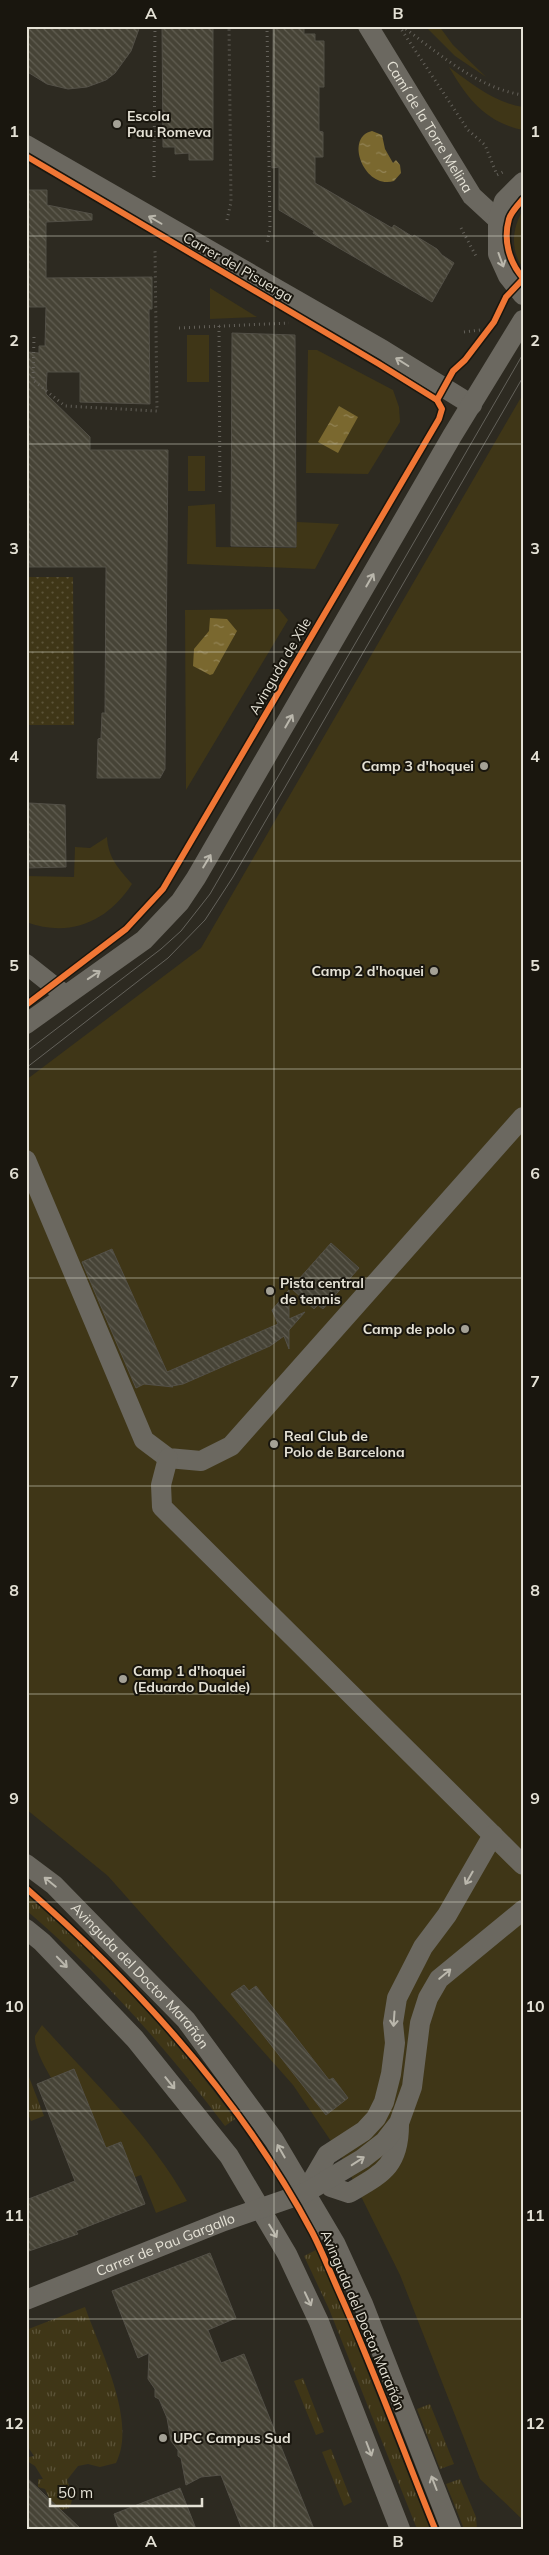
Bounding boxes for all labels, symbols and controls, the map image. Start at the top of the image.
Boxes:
text: A [145,3,157,23]
text: B [392,3,404,23]
street label: Camí de la Torre Melina [382,57,477,196]
place label: Escola Pau Romeva [127,107,211,141]
marker: Escola Pau Romeva [111,118,123,130]
text: 1 [9,121,19,141]
text: 1 [530,121,540,141]
one-way arrow [149,214,163,224]
street label: Carrer del Pisuerga [180,228,296,306]
one-way arrow [497,252,506,267]
text: 2 [9,330,19,350]
text: 2 [530,330,540,350]
one-way arrow [396,356,410,366]
text: 3 [9,538,19,558]
text: 3 [530,538,540,558]
one-way arrow [365,573,375,587]
street label: Avinguda de Xile [245,614,315,718]
one-way arrow [284,714,294,728]
text: 4 [9,746,19,766]
text: 4 [530,746,540,766]
place label: Camp 3 d'hoquei [361,757,474,775]
marker: Camp 3 d'hoquei [478,760,490,772]
one-way arrow [202,854,212,868]
text: 5 [9,955,19,975]
text: 5 [530,955,540,975]
place label: Camp 2 d'hoquei [311,962,424,980]
marker: Camp 2 d'hoquei [428,965,440,977]
one-way arrow [87,970,101,980]
text: 6 [9,1163,19,1183]
text: 6 [530,1163,540,1183]
place label: Pista central de tennis [280,1274,364,1308]
marker: Pista central de tennis [264,1285,276,1297]
place label: Camp de polo [363,1320,455,1338]
marker: Camp de polo [459,1323,471,1335]
text: 7 [9,1371,19,1391]
text: 7 [530,1371,540,1391]
place label: Real Club de Polo de Barcelona [284,1427,405,1461]
marker: Real Club de Polo de Barcelona [268,1438,280,1450]
text: 8 [9,1580,19,1600]
text: 8 [530,1580,540,1600]
place label: Camp 1 d'hoquei (Eduardo Dualde) [133,1662,251,1696]
marker: Camp 1 d'hoquei (Eduardo Dualde) [117,1673,129,1685]
text: 9 [9,1788,19,1808]
text: 9 [530,1788,540,1808]
one-way arrow [463,1870,473,1884]
one-way arrow [44,1877,57,1888]
street label: Avinguda del Doctor Marañón [67,1899,213,2052]
one-way arrow [56,1956,68,1969]
one-way arrow [438,1969,451,1980]
text: 10 [4,1996,24,2016]
text: 10 [525,1996,545,2016]
one-way arrow [390,2011,399,2027]
one-way arrow [165,2076,176,2089]
one-way arrow [275,2144,285,2158]
one-way arrow [351,2156,365,2166]
text: 11 [4,2205,24,2225]
text: 11 [525,2205,545,2225]
street label: Carrer de Pau Gargallo [93,2209,237,2280]
one-way arrow [269,2224,279,2238]
street label: Avinguda del Doctor Marañón [317,2227,409,2413]
one-way arrow [303,2291,313,2306]
text: 12 [4,2413,24,2433]
text: 12 [525,2413,545,2433]
place label: UPC Campus Sud [173,2429,291,2447]
marker: UPC Campus Sud [157,2432,169,2444]
one-way arrow [365,2441,374,2456]
scale bar [50,2475,202,2507]
one-way arrow [428,2476,437,2491]
text: 50 m [58,2483,93,2502]
text: A [145,2531,157,2551]
text: B [392,2531,404,2551]

